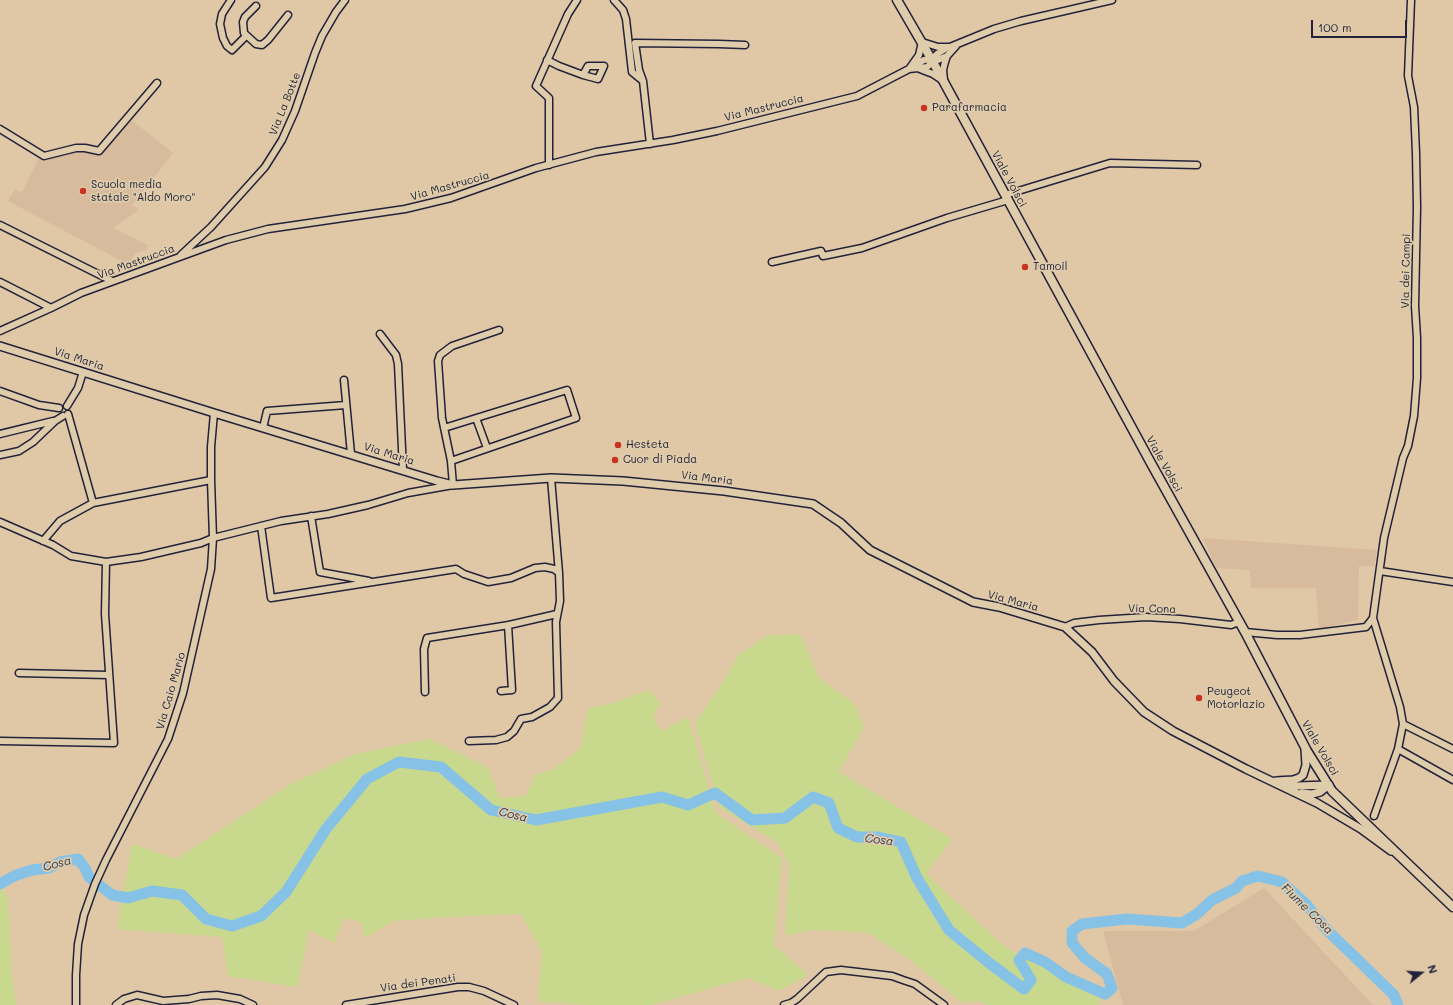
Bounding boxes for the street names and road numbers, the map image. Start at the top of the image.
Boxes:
street label: Via La Botte [266,71,304,137]
street label: Via Mastruccia [723,92,805,124]
street label: Viale Volsci [989,149,1029,209]
street label: Via Mastruccia [409,168,491,204]
street label: Via dei Campi [1399,233,1413,309]
street label: Via Mastruccia [96,242,176,282]
street label: Via Maria [52,345,106,373]
street label: Viale Volsci [1143,434,1185,494]
street label: Via Maria [362,440,416,468]
street label: Via Maria [680,468,734,488]
street label: Via Maria [986,588,1040,614]
street label: Via Cona [1128,602,1176,616]
street label: Via Caio Mario [154,651,188,731]
street label: Viale Volsci [1299,718,1341,778]
street label: Via dei Penati [379,971,457,995]

